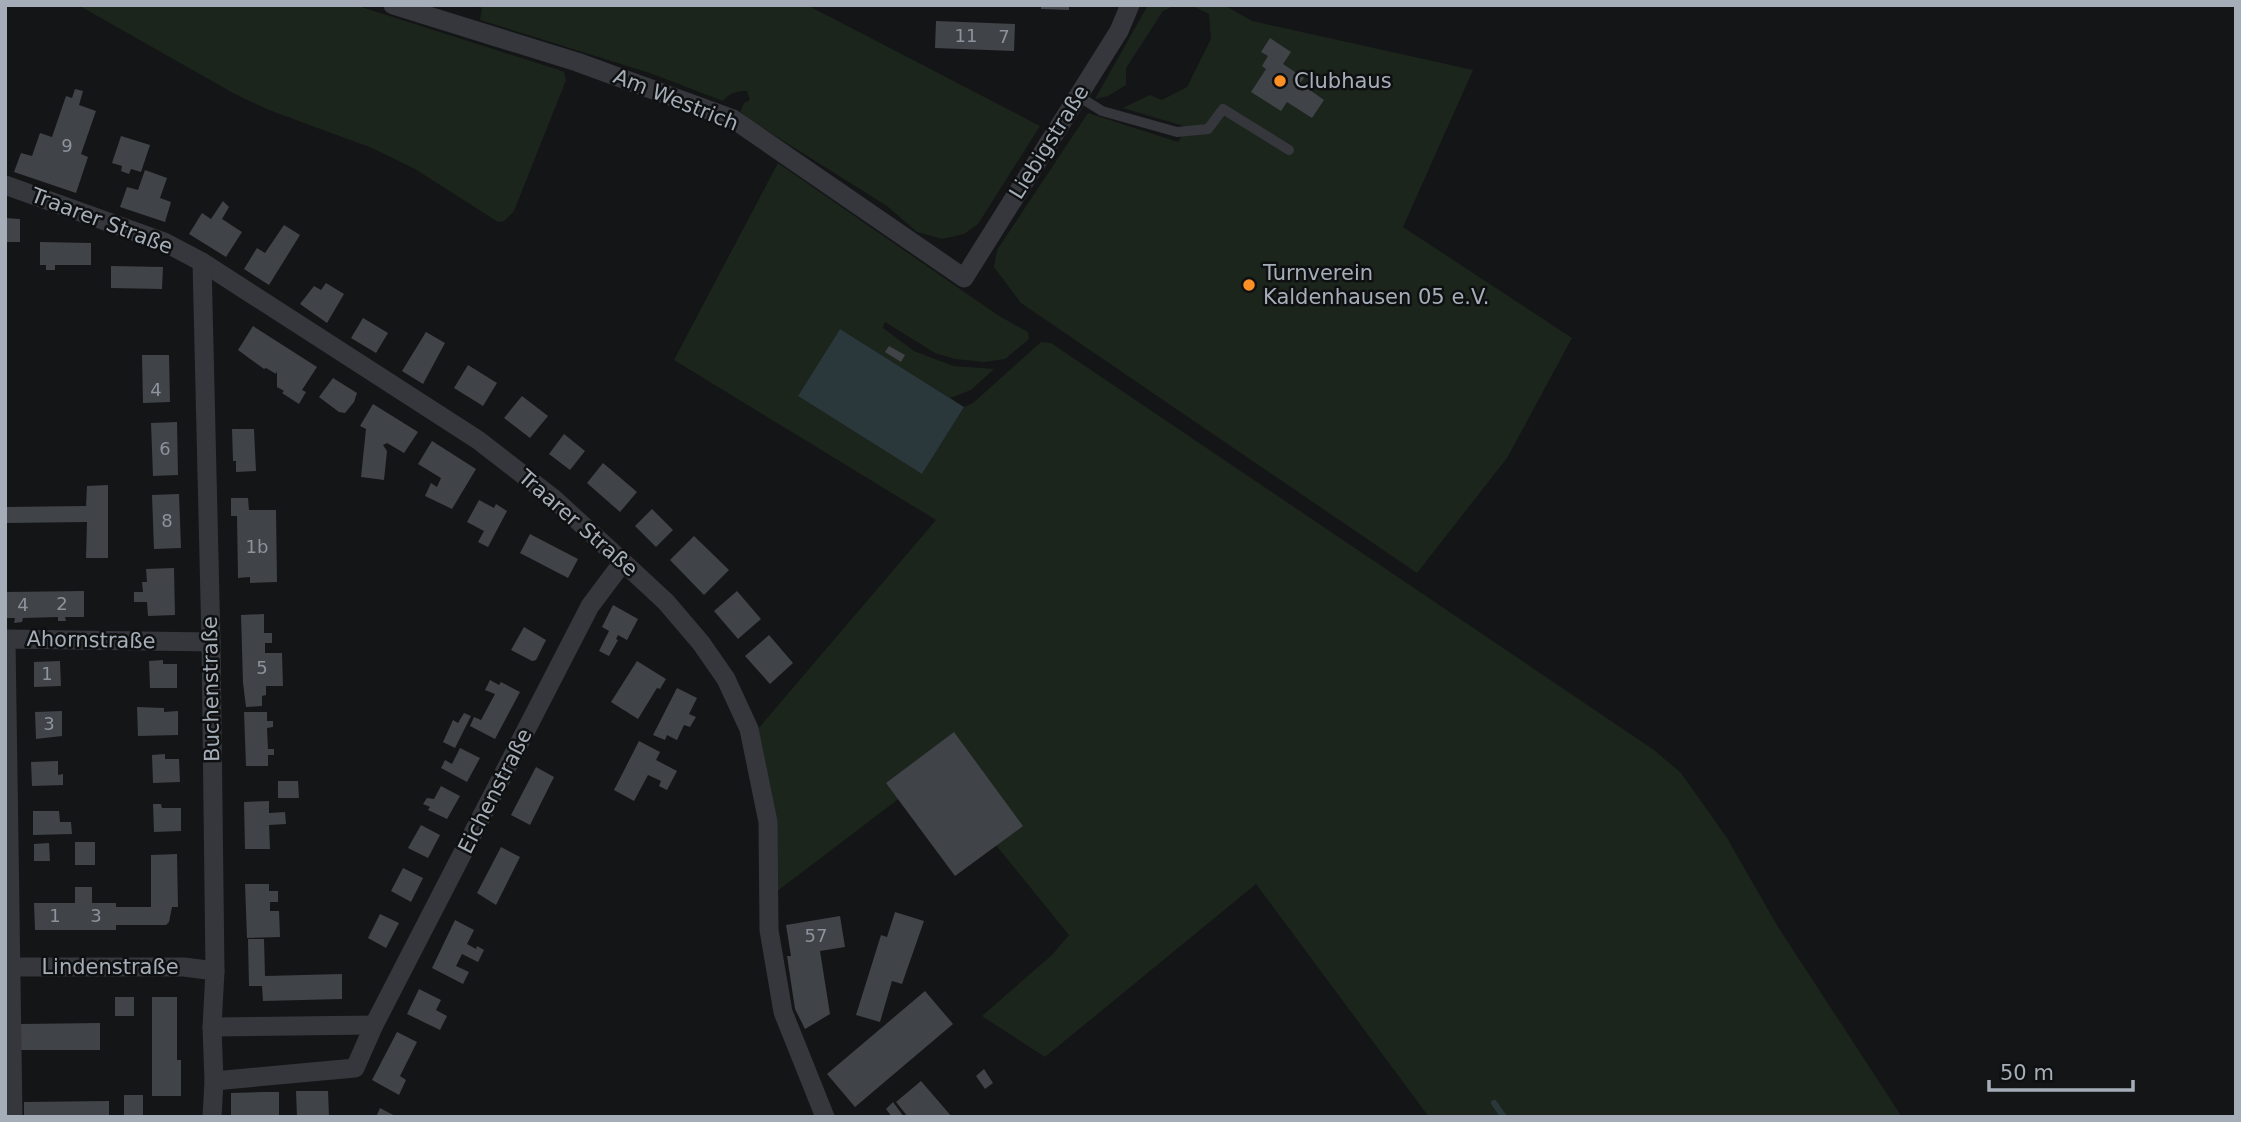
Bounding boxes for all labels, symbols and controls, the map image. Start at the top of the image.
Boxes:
house number: 11 [955,25,977,46]
house number: 7 [998,26,1010,47]
street label: Am Westrich [610,64,742,136]
place label: Clubhaus [1294,69,1392,93]
marker: Clubhaus [1272,73,1288,89]
street label: Liebigstraße [1004,81,1094,203]
house number: 9 [61,135,73,156]
street label: Traarer Straße [27,183,176,259]
place label: Turnverein Kaldenhausen 05 e.V. [1262,261,1489,309]
marker: Turnverein Kaldenhausen 05 e.V. [1241,277,1257,293]
house number: 4 [150,379,162,400]
house number: 6 [159,438,171,459]
street label: Traarer Straße [513,464,642,581]
house number: 8 [161,510,173,531]
house number: 1b [246,536,268,557]
house number: 2 [56,593,68,614]
house number: 4 [17,594,29,615]
street label: Buchenstraße [198,616,224,762]
street label: Ahornstraße [26,627,156,653]
house number: 5 [256,657,268,678]
house number: 1 [41,663,53,684]
house number: 3 [43,713,55,734]
street label: Eichenstraße [453,725,537,857]
house number: 1 [49,905,61,926]
house number: 3 [90,905,102,926]
house number: 57 [805,925,827,946]
street label: Lindenstraße [41,955,179,979]
scale bar [1989,1048,2132,1092]
text: 50 m [2000,1061,2054,1085]

